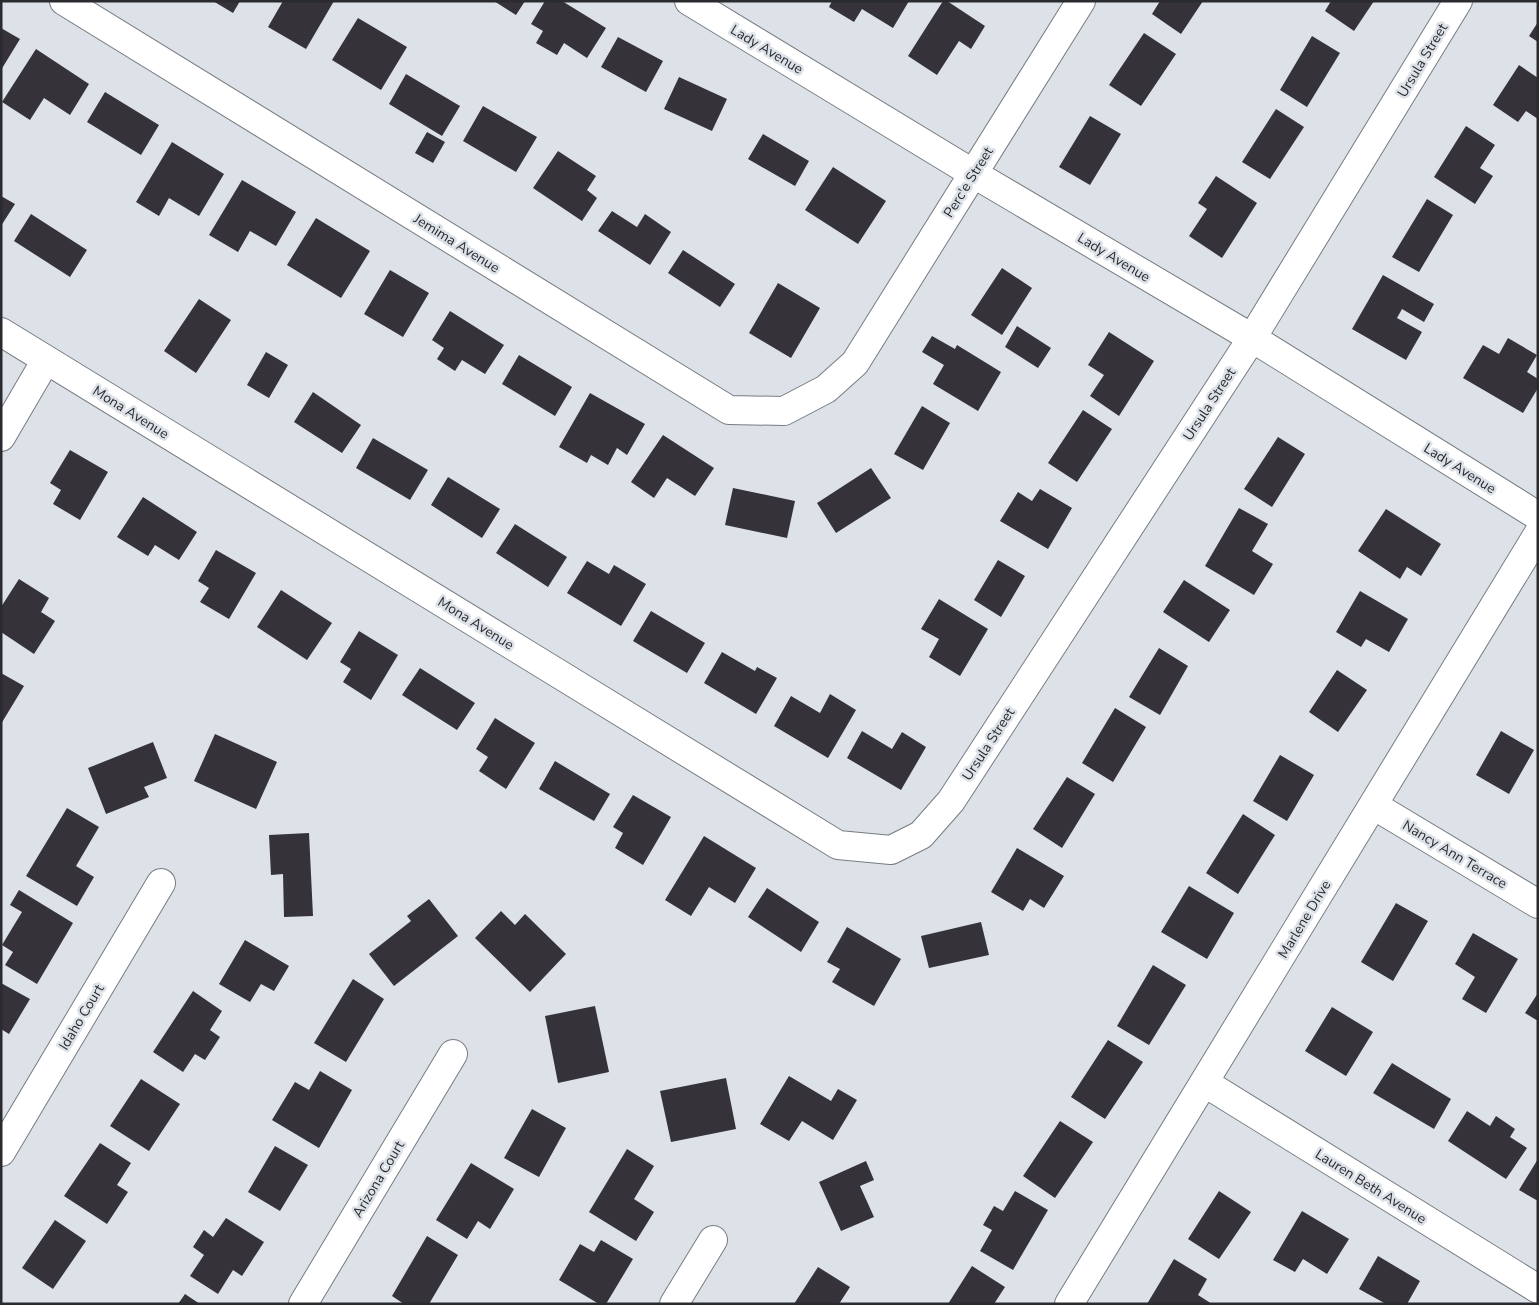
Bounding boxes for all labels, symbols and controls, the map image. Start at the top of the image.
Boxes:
street label: Lady Avenue [727,20,807,79]
street label: Ursula Street [1393,20,1452,101]
street label: Perc'e Street [939,143,998,221]
street label: Jemima Avenue [409,209,503,277]
street label: Lady Avenue [1074,228,1154,287]
street label: Ursula Street [1179,364,1240,444]
street label: Mona Avenue [89,381,172,443]
street label: Lady Avenue [1420,439,1499,498]
street label: Mona Avenue [434,592,517,654]
street label: Ursula Street [958,704,1019,784]
street label: Nancy Ann Terrace [1399,816,1511,893]
street label: Marlene Drive [1274,877,1335,962]
street label: Idaho Court [54,981,109,1054]
street label: Arizona Court [348,1137,409,1221]
street label: Lauren Beth Avenue [1312,1145,1430,1228]

